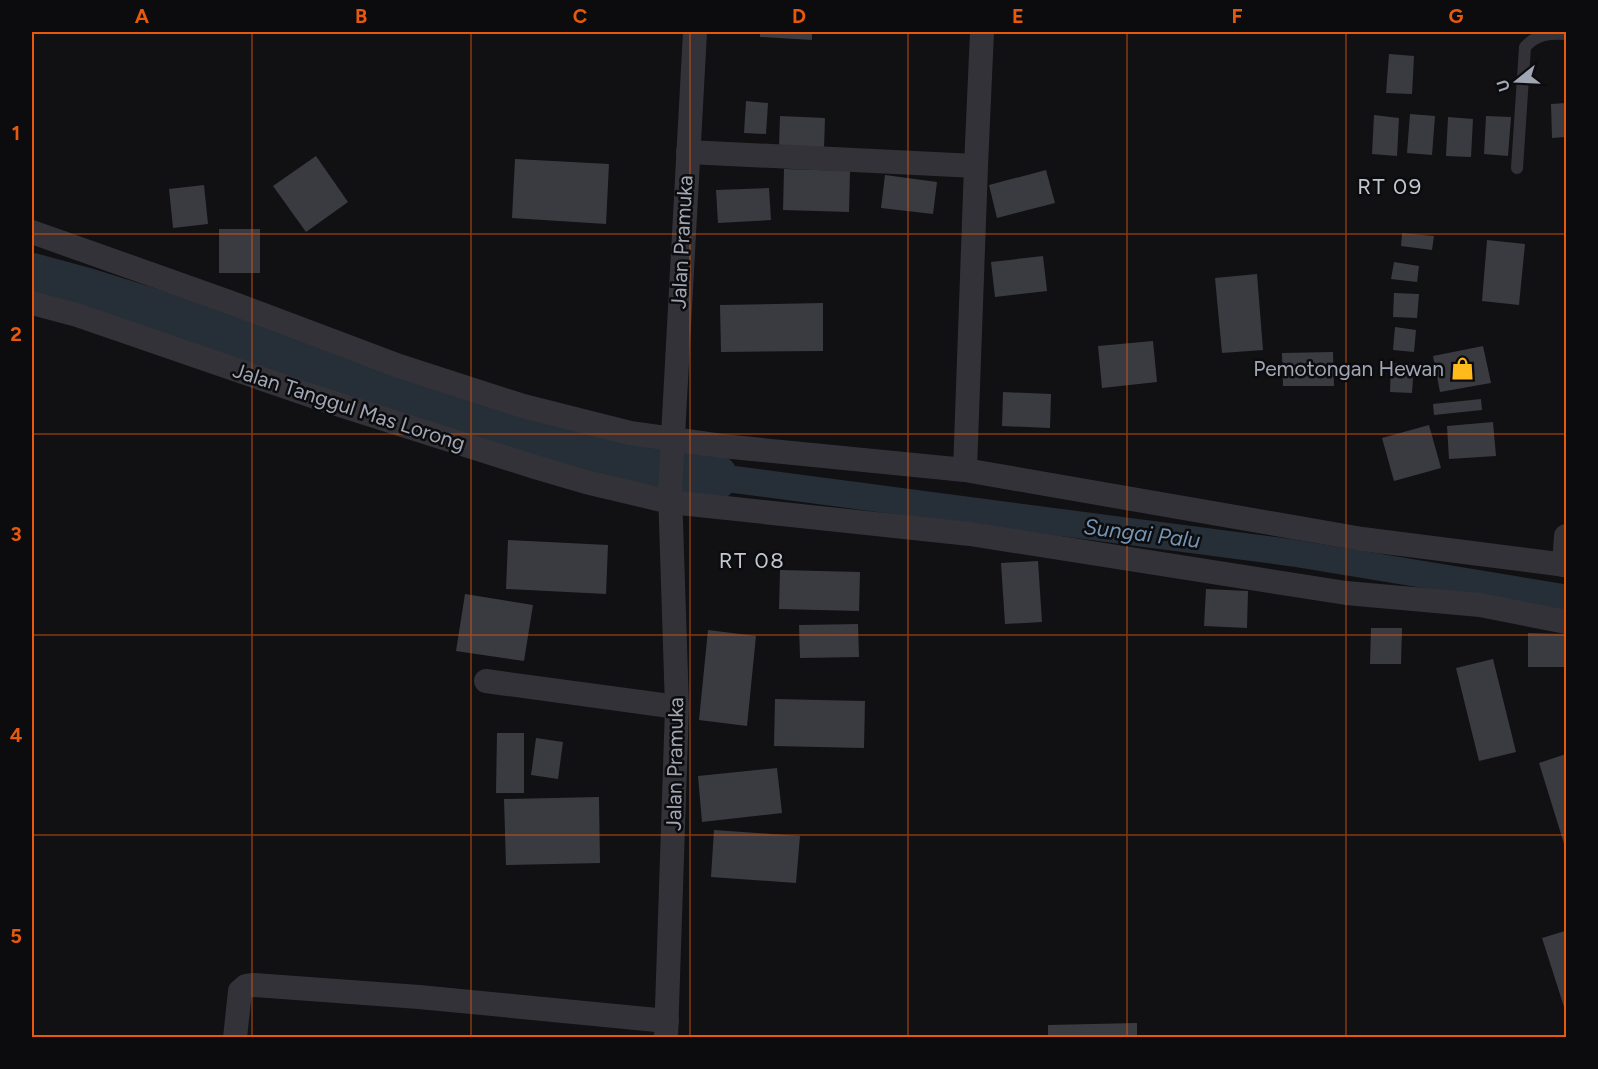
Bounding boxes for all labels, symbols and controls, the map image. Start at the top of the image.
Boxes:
text: A [135,4,150,28]
text: B [355,4,367,28]
text: C [573,4,587,28]
text: D [792,4,806,28]
text: E [1012,4,1024,28]
text: F [1231,4,1243,28]
text: G [1449,4,1464,28]
north arrow [1487,51,1547,111]
text: U [1492,77,1514,94]
text: 1 [12,121,20,145]
district label: RT 09 [1357,173,1423,200]
street label: Jalan Pramuka [666,174,697,309]
text: 2 [10,322,22,346]
place label: Pemotongan Hewan [1253,356,1444,381]
shop icon: Pemotongan Hewan [1449,356,1475,382]
street label: Jalan Tanggul Mas Lorong [230,357,468,456]
water label: Sungai Palu [1082,513,1202,554]
text: 3 [10,522,22,546]
district label: RT 08 [719,547,785,574]
street label: Jalan Pramuka [661,697,688,831]
text: 4 [10,723,23,747]
text: 5 [10,924,22,948]

